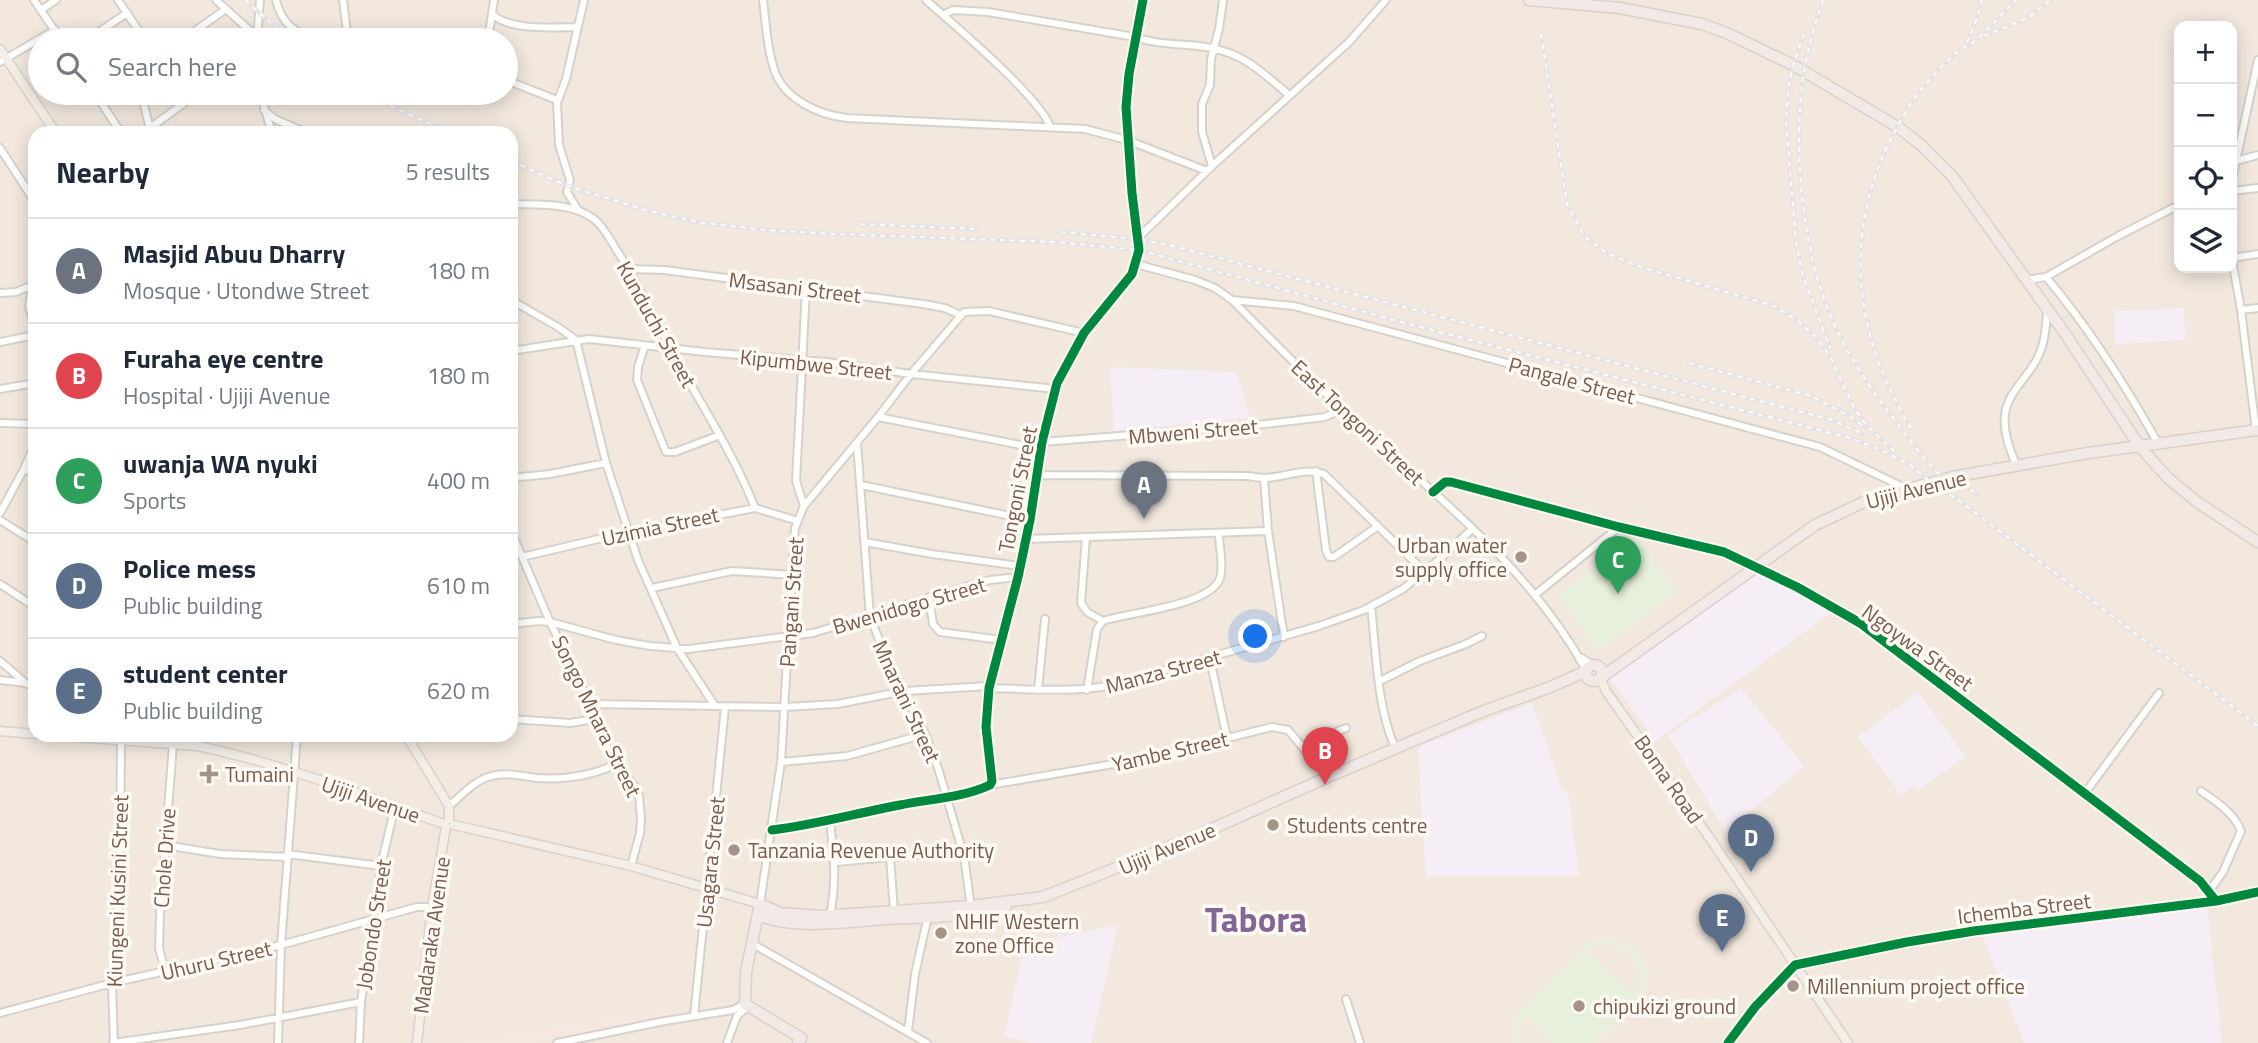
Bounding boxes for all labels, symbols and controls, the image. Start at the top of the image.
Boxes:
map controls [2174,21,2237,273]
button: + [2174,21,2237,84]
search box [28,28,518,105]
text: Search here [108,47,237,86]
icon: search [52,48,90,86]
button: − [2174,84,2237,147]
button: locate [2174,147,2237,210]
text: Nearby [56,149,149,195]
text: 5 results [406,154,490,189]
button: layers [2174,210,2237,273]
text: Masjid Abuu Dharry [123,234,345,273]
text: A [72,253,86,288]
text: 180 m [427,253,490,288]
street label: Kunduchi Street [609,255,705,394]
street label: Msasani Street [727,263,863,311]
text: Mosque · Utondwe Street [123,273,369,308]
text: Furaha eye centre [123,339,324,378]
street label: Kipumbwe Street [738,340,894,388]
street label: Pangale Street [1505,348,1639,412]
street label: East Tongoni Street [1284,352,1432,493]
text: B [72,358,86,393]
text: 180 m [427,358,490,393]
text: Hospital · Ujiji Avenue [123,378,330,413]
street label: Mbweni Street [1127,409,1260,453]
street label: Tongoni Street [989,422,1045,555]
text: uwanja WA nyuki [123,444,318,483]
pin: A [1121,461,1167,519]
street label: Ujiji Avenue [1863,461,1969,517]
text: C [73,463,85,498]
text: 400 m [427,463,490,498]
text: Sports [123,483,186,518]
street label: Uzimia Street [598,498,722,554]
place label: Urban water supply office [1395,529,1507,585]
street label: Pangani Street [771,535,812,668]
pin: C [1595,536,1641,594]
text: Police mess [123,549,256,588]
marker: Urban water supply office [1513,549,1529,565]
text: D [72,568,86,603]
text: 610 m [427,568,490,603]
street label: Bwenidogo Street [829,568,990,642]
text: Public building [123,588,262,623]
street label: Ngoywa Street [1856,596,1981,699]
your location [1238,619,1272,653]
street label: Songo Mnara Street [544,630,650,803]
street label: Mnarani Street [865,634,950,768]
street label: Manza Street [1102,640,1225,702]
text: student center [123,654,288,693]
text: E [73,673,85,708]
text: 620 m [427,673,490,708]
text: Public building [123,693,262,728]
street label: Yambe Street [1109,722,1232,780]
pin: B [1302,727,1348,785]
street label: Boma Road [1627,728,1711,830]
place label: Tumaini [225,758,294,790]
marker: Tumaini [199,764,219,784]
street label: Ujiji Avenue [317,767,425,831]
street label: Kiungeni Kusini Street [98,794,136,988]
street label: Usagara Street [687,794,733,929]
street label: Chole Drive [145,807,183,909]
place label: Students centre [1287,809,1427,841]
street label: Ujiji Avenue [1114,813,1220,883]
pin: D [1728,814,1774,872]
marker: Students centre [1265,817,1281,833]
place label: Tanzania Revenue Authority [748,834,994,866]
marker: Tanzania Revenue Authority [726,842,742,858]
street label: Madaraka Avenue [404,854,458,1016]
street label: Jobondo Street [347,856,399,991]
street label: Ichemba Street [1956,884,2093,932]
district label: Tabora [1205,892,1307,946]
pin: E [1699,894,1745,952]
place label: NHIF Western zone Office [955,905,1079,961]
marker: NHIF Western zone Office [933,925,949,941]
street label: Uhuru Street [157,932,275,988]
place label: Millennium project office [1807,970,2025,1002]
marker: Millennium project office [1785,978,1801,994]
place label: chipukizi ground [1593,990,1736,1022]
marker: chipukizi ground [1571,998,1587,1014]

